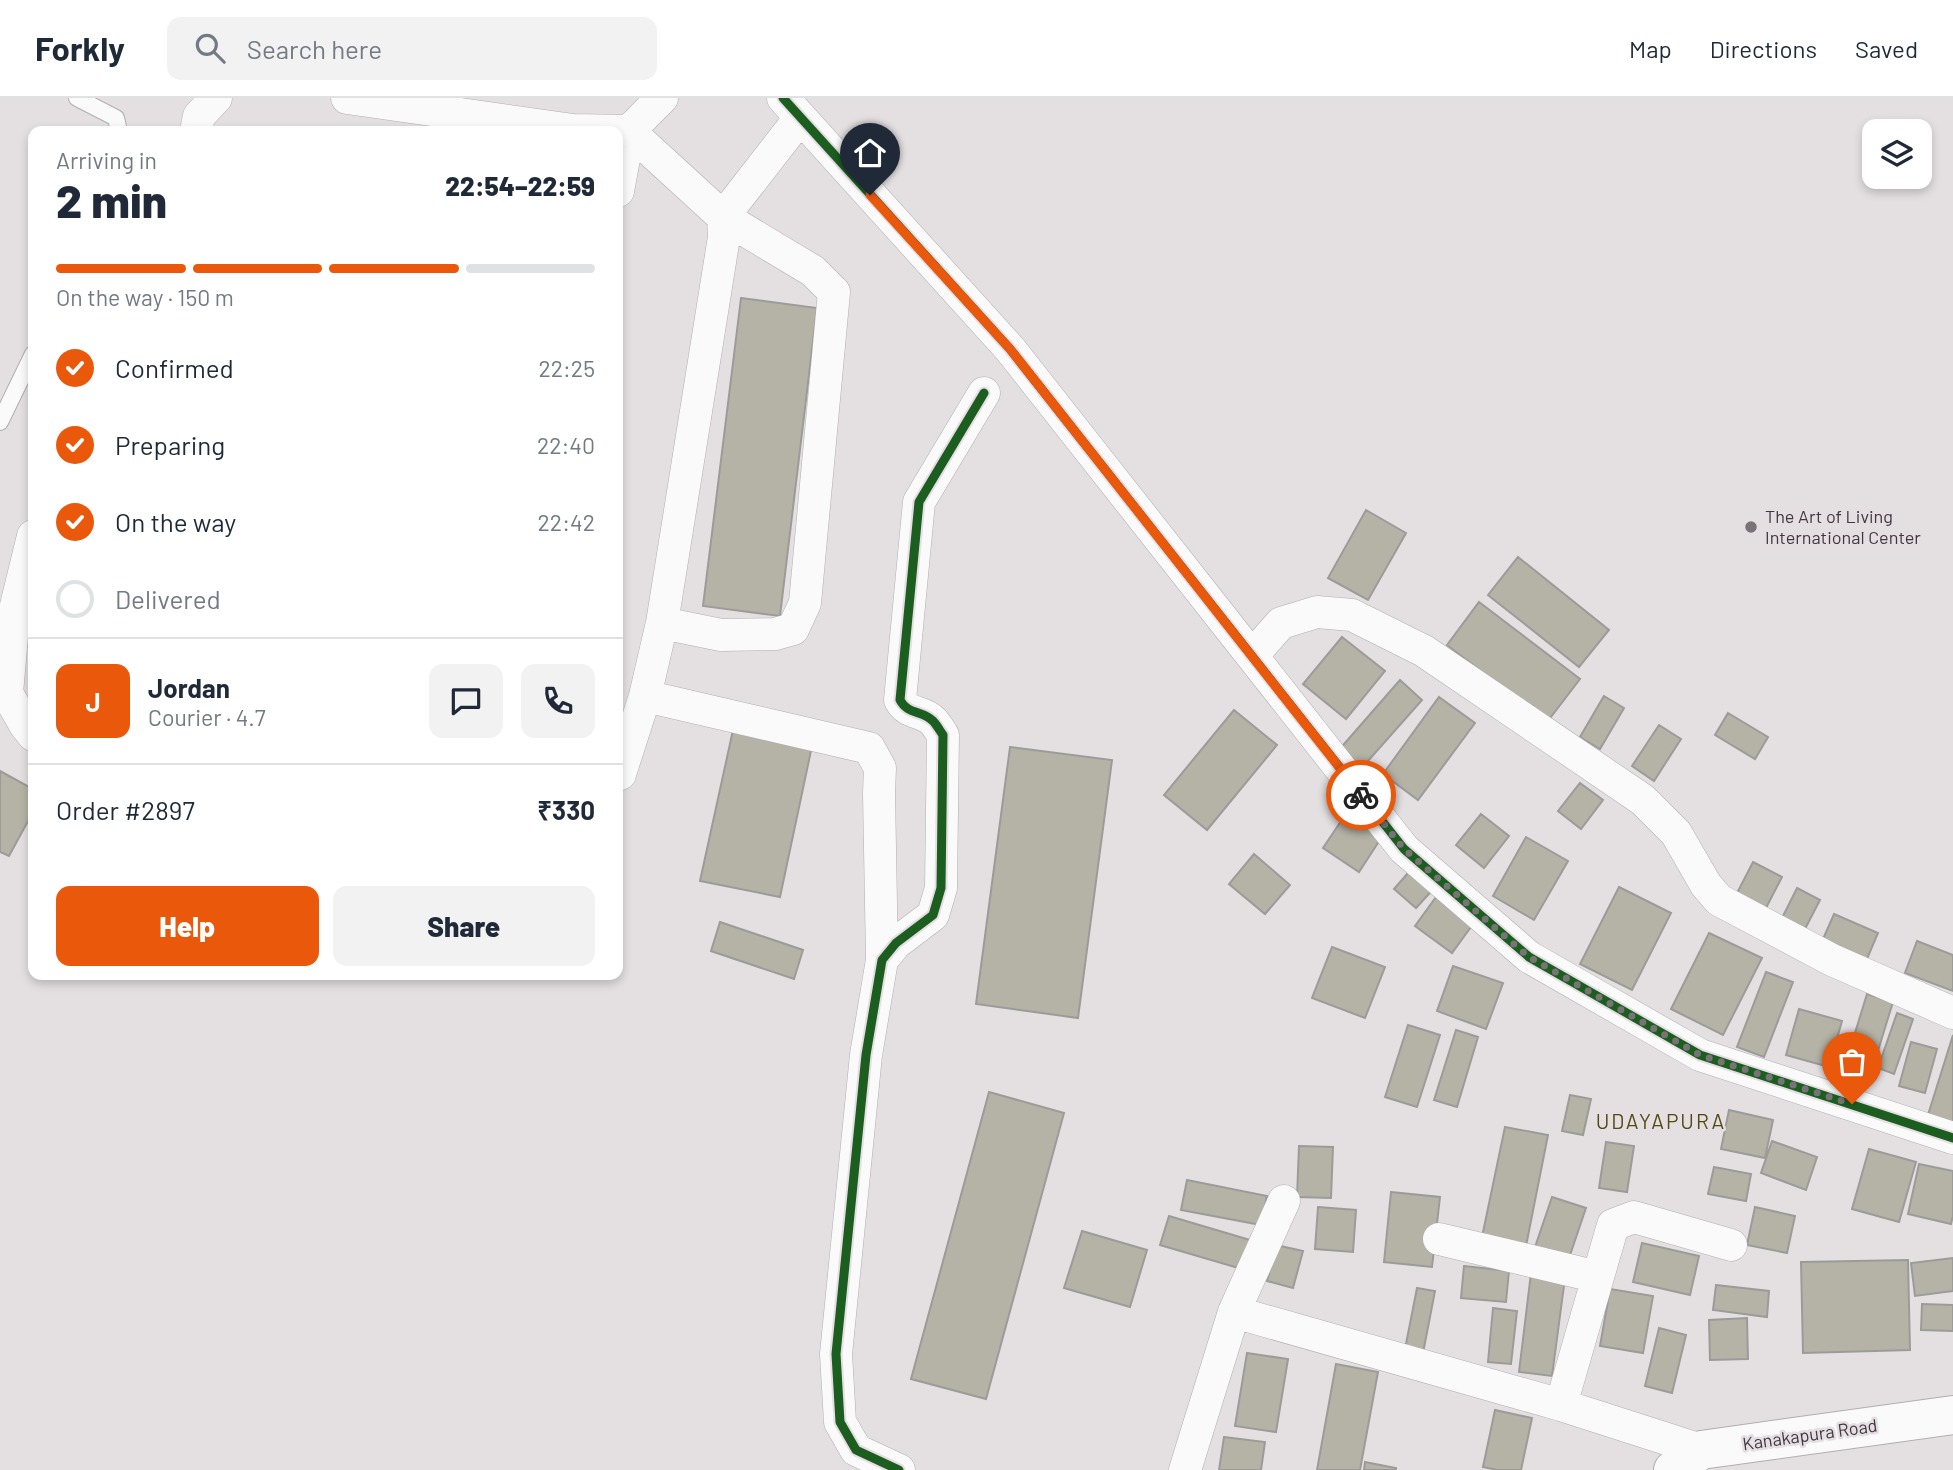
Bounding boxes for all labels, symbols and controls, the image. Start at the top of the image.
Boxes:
search box [167,17,657,80]
text: Forkly [35,28,125,68]
icon: search [191,29,229,67]
text: Search here [247,33,382,64]
text: Map [1629,34,1672,63]
text: Directions [1710,34,1817,63]
text: Saved [1855,34,1918,63]
map controls [1862,119,1932,189]
button: layers [1862,119,1932,189]
pin [840,123,900,195]
icon: home [851,134,889,172]
text: Arriving in [56,146,157,174]
text: 22:54–22:59 [445,170,595,201]
text: 2 min [56,172,167,227]
text: On the way · 150 m [56,283,234,311]
icon: check [56,349,94,387]
text: Confirmed [115,352,234,383]
text: 22:25 [538,354,595,382]
icon: check [56,426,94,464]
text: Preparing [115,429,225,460]
text: 22:40 [537,431,595,459]
icon: check [56,503,94,541]
place label: The Art of Living International Center [1765,505,1921,548]
text: On the way [115,506,236,537]
text: 22:42 [538,508,595,536]
marker: The Art of Living International Center [1743,519,1759,535]
text: Delivered [115,583,221,614]
button: chat [429,664,503,738]
button: phone [521,664,595,738]
text: Jordan [148,672,230,703]
text: J [85,686,101,717]
text: Courier · 4.7 [148,703,266,731]
courier [1326,760,1396,830]
icon: bike [1342,776,1380,814]
text: Order #2897 [56,794,195,825]
text: ₹330 [537,794,595,825]
button: Help [56,886,319,966]
button: Share [333,886,595,966]
pin [1822,1032,1882,1104]
icon: bag [1833,1043,1871,1081]
district label: UDAYAPURA [1596,1108,1726,1133]
street label: Kanakapura Road [1741,1414,1879,1454]

